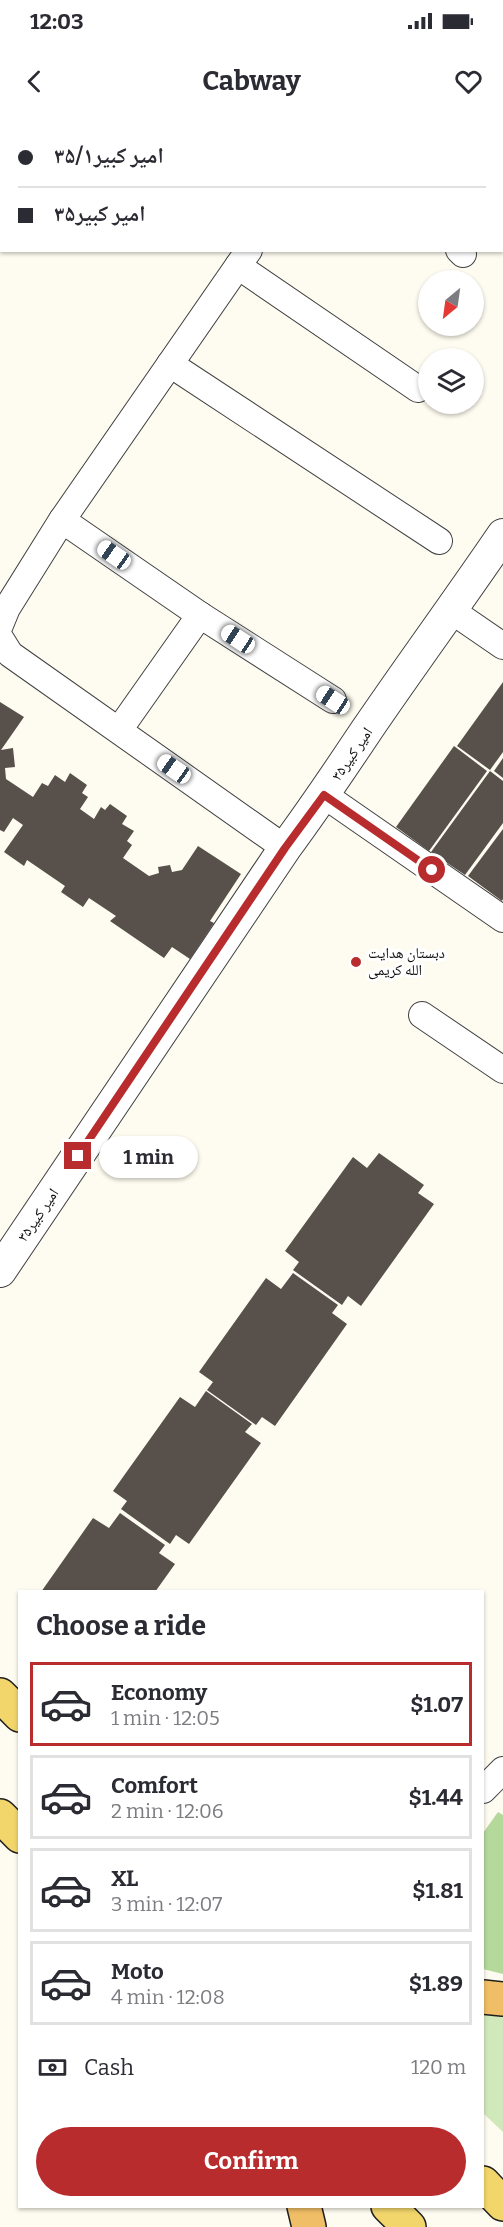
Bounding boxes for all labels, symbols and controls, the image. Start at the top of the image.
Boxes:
text: 12:03 [30,8,84,35]
icon: back [18,65,51,98]
text: Cabway [202,65,301,97]
icon: heart [452,65,485,98]
text: امیر کبیر۳۵/۱ [54,142,164,169]
text: امیر کبیر۳۵ [54,200,146,227]
north arrow [418,270,484,336]
map controls [418,270,484,414]
button: layers [418,348,484,414]
car [94,537,134,573]
car [218,622,258,656]
car [313,683,353,717]
street label: امیر کبیر۳۵ [328,724,376,784]
car [154,751,194,787]
route start [418,856,445,883]
place label: دبستان هدایت الله کریمی [368,944,445,980]
marker: دبستان هدایت الله کریمی [349,955,363,969]
callout: 1 min [99,1135,198,1177]
route end [64,1142,91,1169]
text: 1 min [123,1145,174,1169]
street label: امیر کبیر۳۵ [14,1185,62,1245]
text: Choose a ride [36,1610,206,1642]
icon: car [39,1677,93,1731]
text: Economy [111,1679,207,1706]
text: $1.07 [410,1691,463,1718]
text: 1 min · 12:05 [111,1706,220,1730]
icon: car [39,1770,93,1824]
text: Comfort [111,1772,198,1799]
text: $1.44 [408,1784,463,1811]
text: 2 min · 12:06 [111,1799,224,1823]
icon: car [39,1863,93,1917]
text: XL [111,1865,138,1892]
text: $1.81 [412,1877,463,1904]
text: 3 min · 12:07 [111,1892,222,1916]
icon: car [39,1956,93,2010]
text: Moto [111,1958,164,1985]
text: $1.89 [409,1970,463,1997]
text: 4 min · 12:08 [111,1985,225,2009]
icon: cash [36,2051,69,2084]
text: Cash [84,2054,134,2081]
text: 120 m [411,2055,466,2079]
button: Confirm [36,2127,466,2196]

